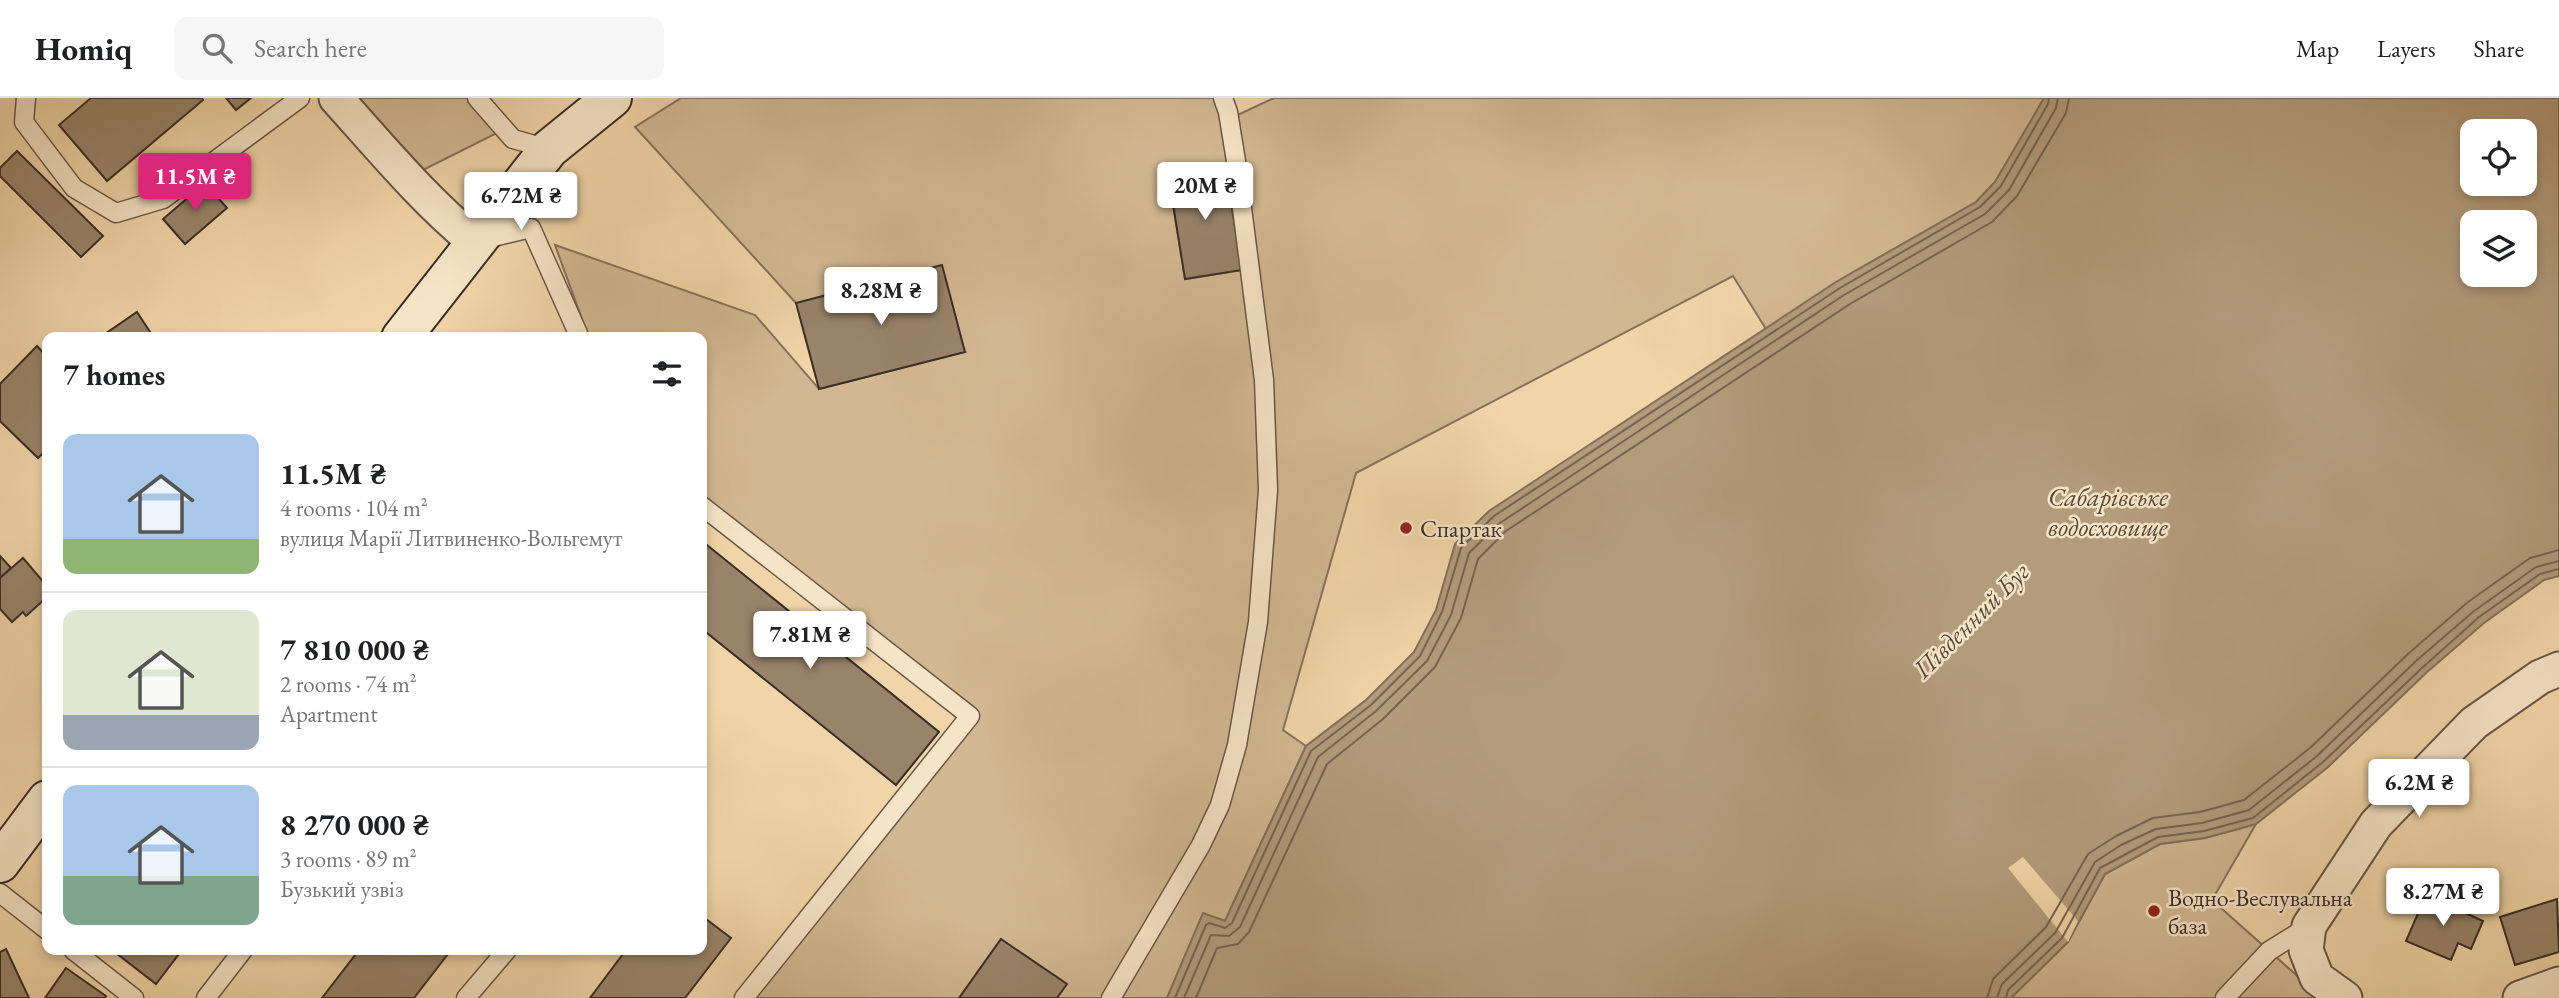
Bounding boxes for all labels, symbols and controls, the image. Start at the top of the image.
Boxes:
search box [174,17,664,80]
text: Homiq [35,27,132,70]
icon: search [198,29,236,67]
text: Search here [254,31,367,65]
text: Map [2296,33,2339,64]
text: Layers [2377,33,2436,64]
text: Share [2474,33,2524,64]
map controls [2460,119,2537,287]
button: locate [2460,119,2537,196]
pin: 11.5M ₴ [130,153,260,213]
text: 11.5M ₴ [154,161,236,191]
pin: 20M ₴ [1156,162,1254,222]
text: 20M ₴ [1173,170,1237,200]
pin: 6.72M ₴ [456,172,586,232]
text: 6.72M ₴ [480,180,562,210]
button: layers [2460,210,2537,287]
pin: 8.28M ₴ [816,268,946,327]
text: 8.28M ₴ [840,275,922,305]
text: 7 homes [63,355,165,394]
icon: filters [648,355,686,393]
text: 11.5M ₴ [280,454,386,493]
icon: home [119,462,203,546]
water label: Сабарівське водосховище [2048,480,2169,544]
text: 4 rooms · 104 m² [280,493,428,523]
place label: Спартак [1420,513,1503,544]
marker: Спартак [1398,520,1414,536]
text: вулиця Марії Литвиненко-Вольгемут [280,523,622,553]
water label: Південний Буг [1905,554,2037,686]
pin: 7.81M ₴ [745,612,875,671]
text: 7.81M ₴ [769,619,851,649]
text: 7 810 000 ₴ [280,630,429,669]
icon: home [119,638,203,722]
text: 2 rooms · 74 m² [280,669,417,699]
text: Apartment [280,699,378,729]
pin: 6.2M ₴ [2362,760,2476,819]
text: 6.2M ₴ [2384,767,2454,797]
text: 8 270 000 ₴ [280,805,429,844]
icon: home [119,813,203,897]
text: 3 rooms · 89 m² [280,844,417,874]
pin: 8.27M ₴ [2378,868,2508,928]
text: Бузький узвіз [280,874,404,904]
text: 8.27M ₴ [2402,876,2484,906]
place label: Водно-Веслувальна база [2168,882,2353,941]
marker: Водно-Веслувальна база [2146,903,2162,919]

